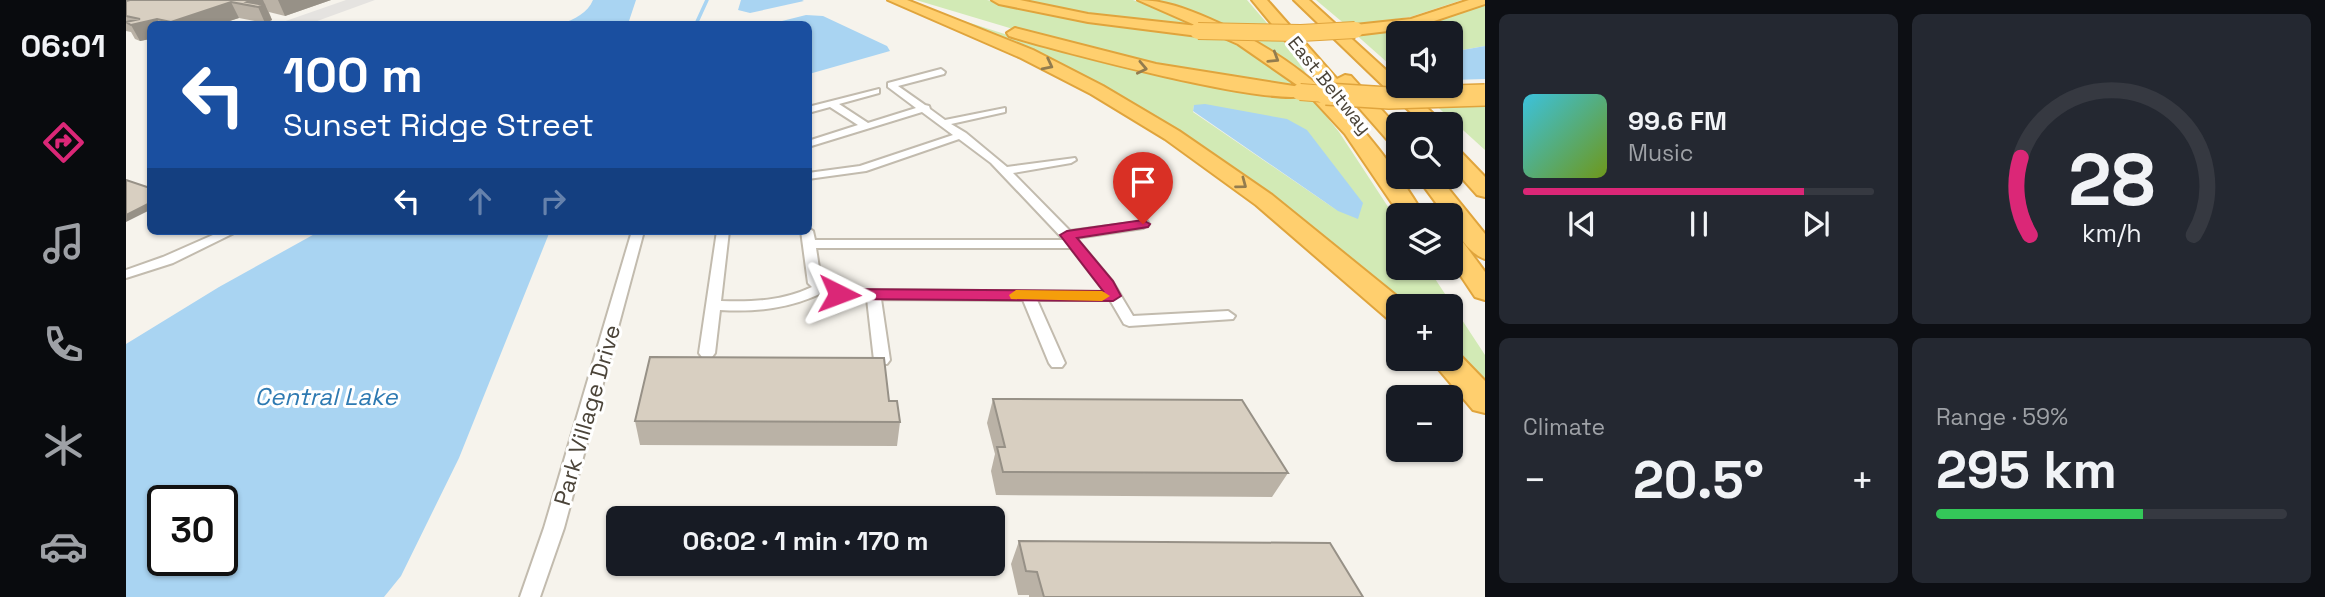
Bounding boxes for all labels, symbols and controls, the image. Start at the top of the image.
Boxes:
map controls [1386,21,1463,462]
button: sound [1386,21,1463,98]
text: 06:01 [20,26,106,66]
street label: East Beltway [1282,31,1377,140]
text: 100 m [283,44,423,106]
icon: left [168,49,259,140]
one-way arrow [1266,50,1279,63]
one-way arrow [1041,56,1053,70]
one-way arrow [1136,59,1148,74]
text: 99.6 FM [1628,104,1727,138]
text: Sunset Ridge Street [283,105,594,145]
button: search [1386,112,1463,189]
icon: directions [39,118,88,167]
text: 28 [2068,133,2155,226]
text: Music [1628,138,1693,168]
pin [1113,152,1173,224]
icon: arrive [1124,163,1162,201]
one-way arrow [1234,175,1247,188]
icon: left [388,182,426,220]
icon: ahead [461,182,499,220]
icon: right [534,182,572,220]
button: layers [1386,203,1463,280]
icon: previous [1563,205,1601,243]
icon: pause [1680,205,1718,243]
icon: next [1797,205,1835,243]
text: km/h [2082,217,2141,249]
icon: music [39,219,88,268]
position arrow [802,257,876,331]
button: + [1386,294,1463,371]
icon: phone [39,320,88,369]
street label: Park Village Drive [547,321,627,509]
water label: Central Lake [255,381,398,412]
button: − [1386,385,1463,462]
text: Range · 59% [1936,402,2068,432]
text: Climate [1523,412,1605,442]
icon: climate [39,421,88,470]
text: 295 km [1936,437,2117,503]
text: 20.5° [1633,447,1764,513]
text: − [1523,456,1547,504]
text: + [1850,456,1874,504]
speed limit sign: 30 [147,485,238,576]
icon: car [39,522,88,571]
text: 06:02 · 1 min · 170 m [683,524,928,558]

